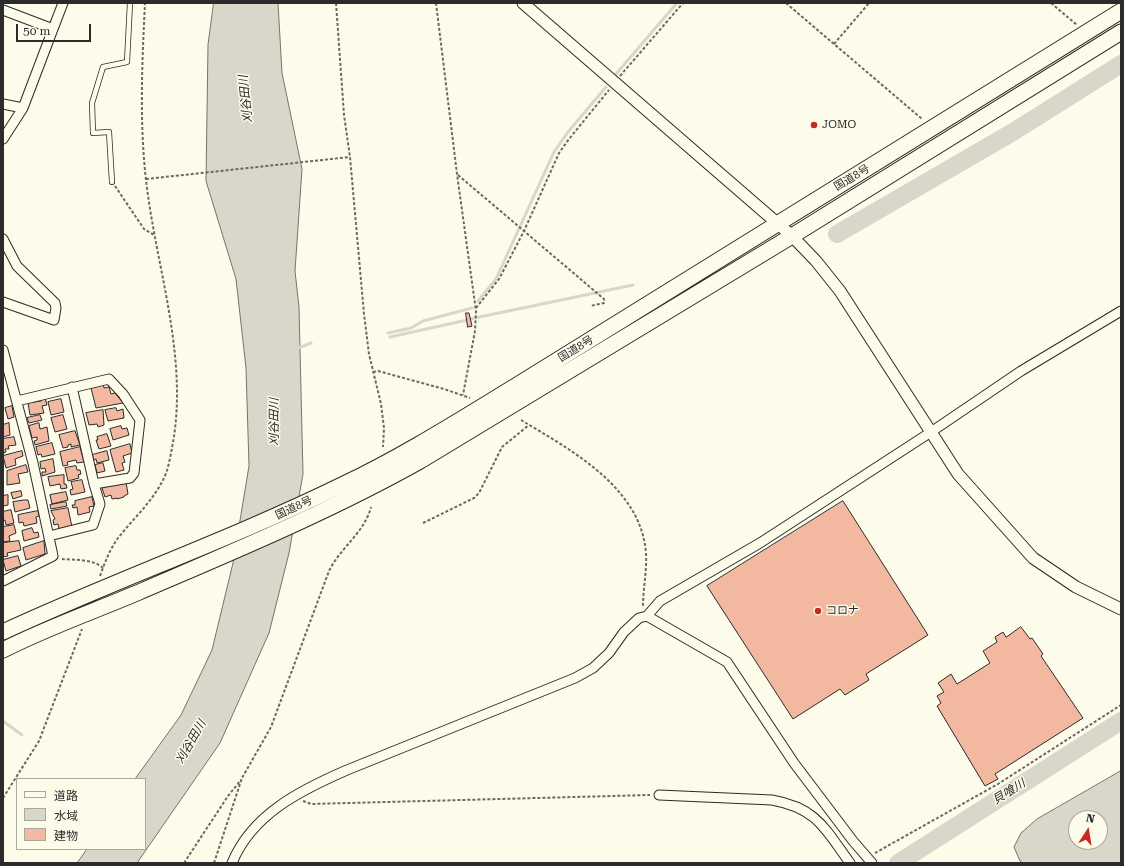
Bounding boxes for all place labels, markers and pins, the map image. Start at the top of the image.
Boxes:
place label: JOMO [822,118,856,132]
marker: JOMO [809,120,819,130]
place label: コロナ [826,604,859,618]
marker: コロナ [813,606,823,616]

